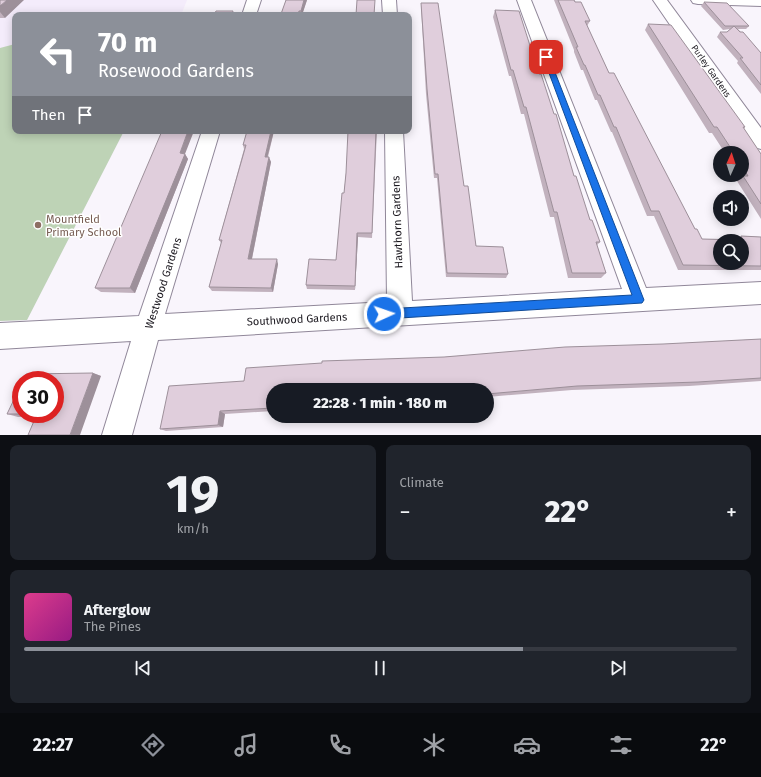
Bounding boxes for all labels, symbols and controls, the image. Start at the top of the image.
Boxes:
text: 70 m [98,26,157,59]
icon: left [32,28,84,80]
pin [529,40,563,74]
street label: Purley Gardens [689,43,733,99]
icon: arrive [535,46,557,68]
text: Rosewood Gardens [98,60,254,82]
icon: arrive [74,104,96,126]
text: Then [32,106,66,124]
north arrow [713,146,749,182]
map controls [713,146,749,270]
street label: Hawthorn Gardens [389,175,406,269]
button: sound [713,190,749,226]
place label: Mountfield Primary School [46,213,121,239]
marker: Mountfield Primary School [33,220,43,230]
button: search [713,234,749,270]
street label: Westwood Gardens [143,236,184,330]
position arrow [363,293,405,335]
street label: Southwood Gardens [247,310,348,329]
speed limit sign: 30 [12,371,64,423]
text: 22:28 · 1 min · 180 m [313,394,447,412]
text: 19 [166,463,219,526]
text: Climate [400,475,444,490]
text: 22° [545,494,592,530]
text: − [400,499,411,526]
text: + [726,499,737,526]
text: km/h [177,521,209,536]
text: Afterglow [84,601,150,619]
text: The Pines [84,619,141,634]
icon: previous [132,657,154,679]
icon: pause [369,657,391,679]
icon: next [607,657,629,679]
icon: directions [139,731,167,759]
icon: music [232,731,260,759]
icon: phone [326,731,354,759]
icon: climate [420,731,448,759]
icon: car [513,731,541,759]
icon: filters [607,731,635,759]
text: 22:27 [33,734,73,756]
text: 22° [700,734,728,756]

